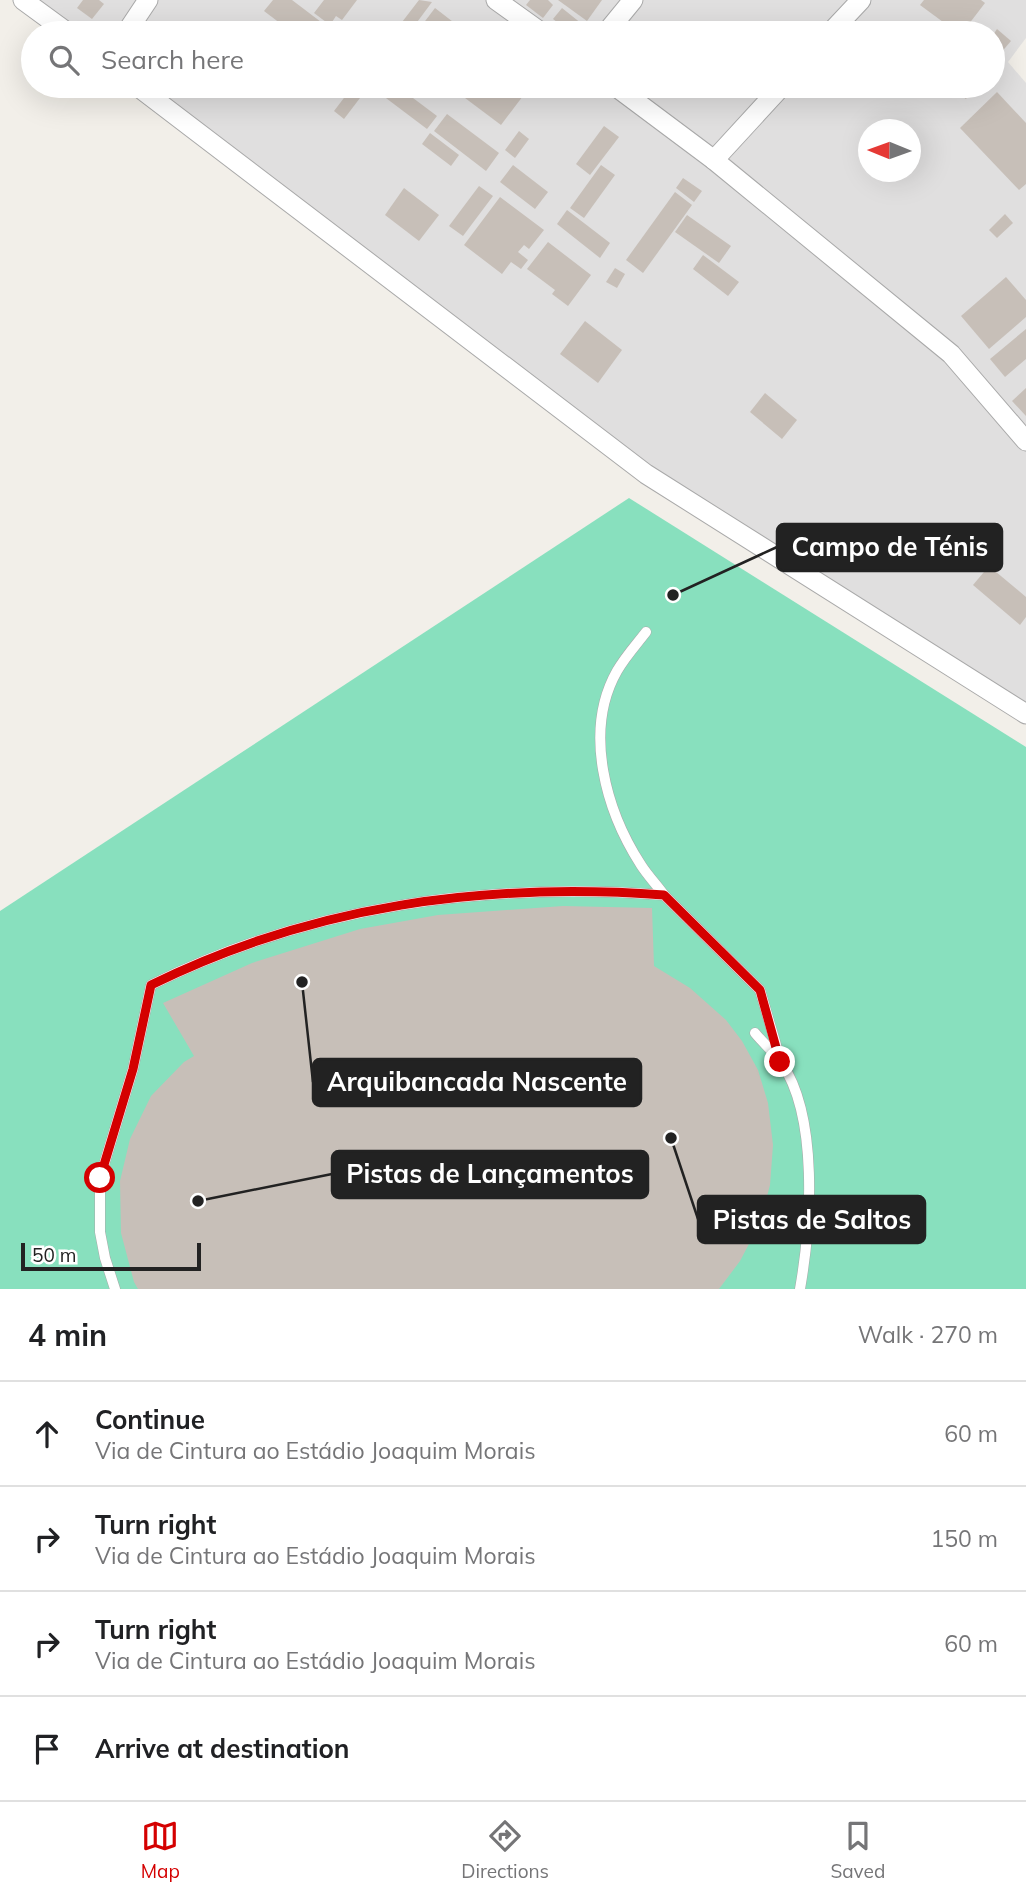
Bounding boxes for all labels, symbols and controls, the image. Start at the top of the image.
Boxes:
search box [21,21,1005,98]
icon: search [45,41,83,79]
text: Search here [101,43,244,76]
north arrow [858,119,921,182]
callout: Campo de Ténis [777,524,1002,571]
text: Campo de Ténis [792,530,988,563]
route end [764,1046,795,1077]
callout: Arquibancada Nascente [313,1059,641,1106]
text: Arquibancada Nascente [327,1065,627,1098]
callout: Pistas de Lançamentos [332,1151,648,1198]
text: Pistas de Lançamentos [346,1157,634,1190]
route start [84,1162,115,1193]
callout: Pistas de Saltos [698,1196,925,1243]
text: Pistas de Saltos [713,1203,911,1236]
scale bar [21,1240,201,1272]
text: 50 m [32,1243,76,1267]
text: 4 min [28,1316,107,1354]
text: Walk · 270 m [858,1320,998,1349]
text: Continue [95,1403,205,1436]
icon: ahead [28,1415,66,1453]
text: 60 m [944,1419,998,1448]
text: Via de Cintura ao Estádio Joaquim Morais [95,1436,536,1465]
text: Turn right [95,1508,216,1541]
icon: right [28,1520,66,1558]
text: 150 m [930,1524,998,1553]
text: Via de Cintura ao Estádio Joaquim Morais [95,1541,536,1570]
text: Turn right [95,1613,216,1646]
icon: right [28,1625,66,1663]
text: 60 m [944,1629,998,1658]
text: Via de Cintura ao Estádio Joaquim Morais [95,1646,536,1675]
icon: arrive [28,1730,66,1768]
text: Arrive at destination [95,1732,350,1765]
tab: Map [141,1817,180,1883]
tab: Directions [461,1817,549,1883]
tab: Saved [830,1817,885,1883]

